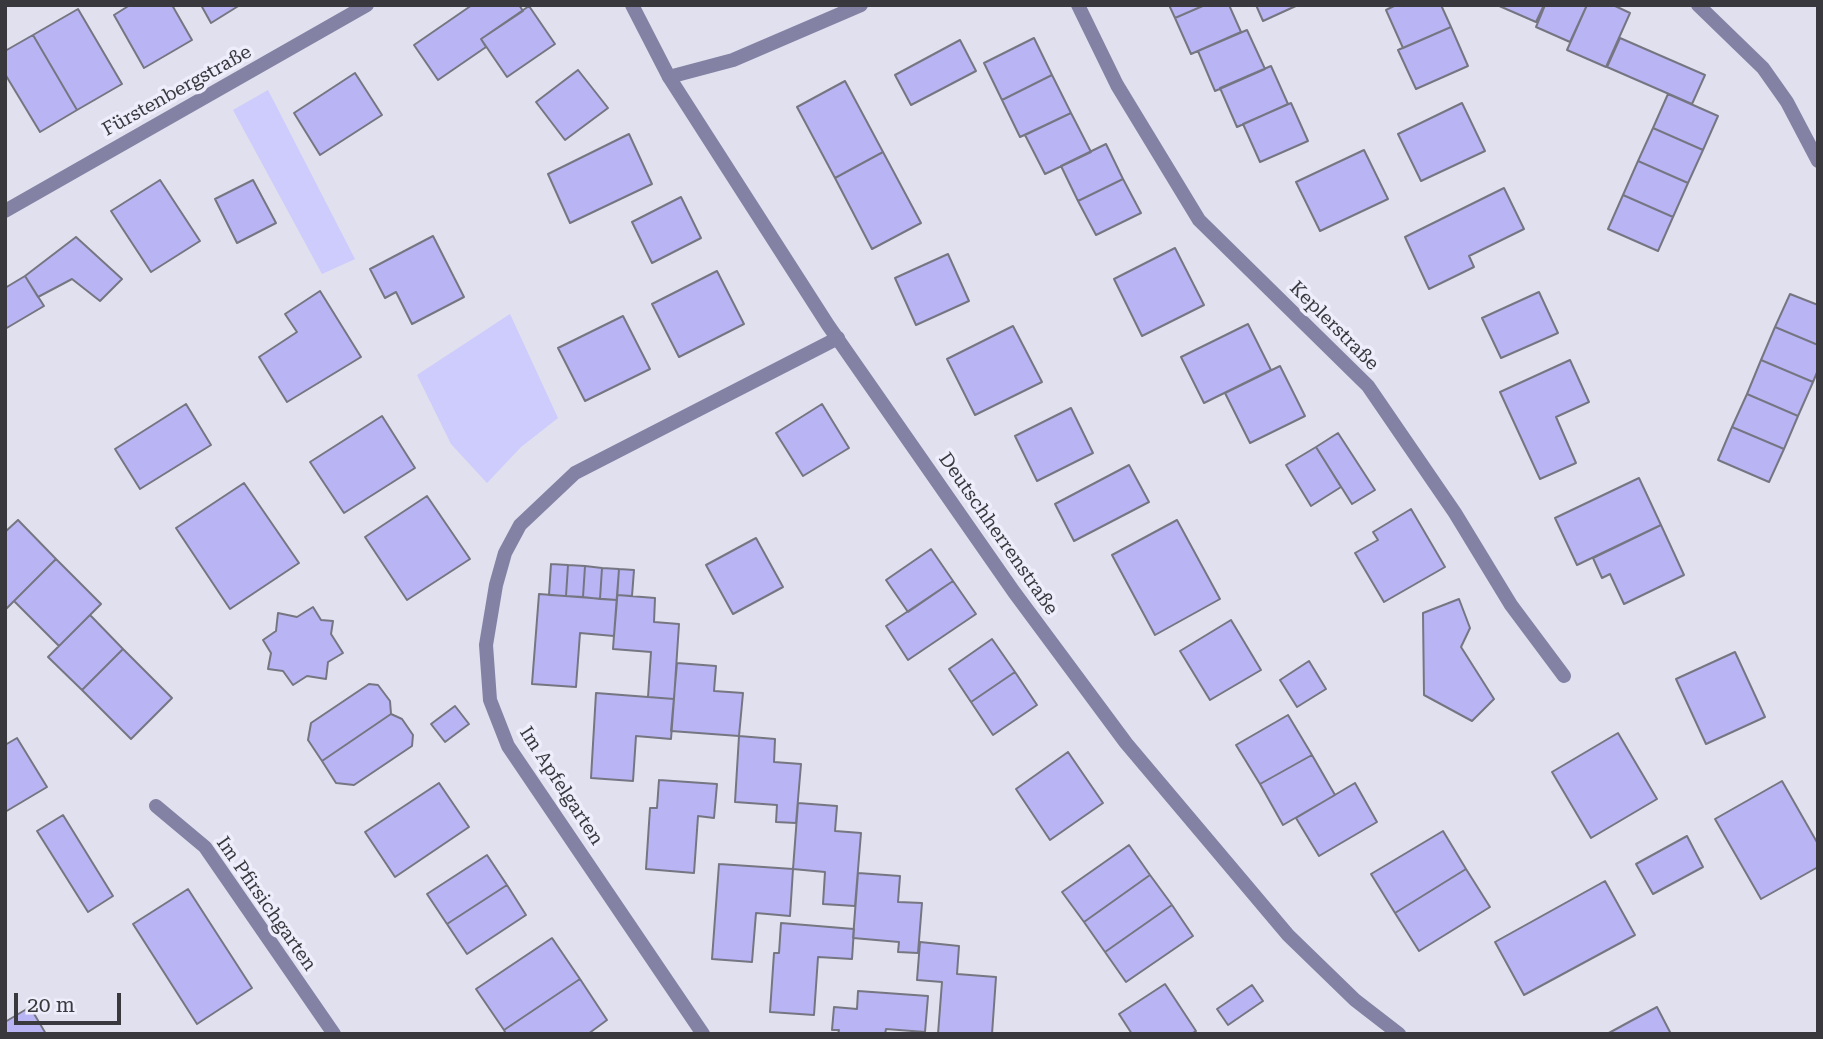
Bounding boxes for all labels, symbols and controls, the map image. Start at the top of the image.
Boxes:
street label: Fürstenbergstraße [99,41,255,141]
street label: Keplerstraße [1285,277,1383,375]
street label: Deutschherrenstraße [933,448,1063,620]
street label: Im Apfelgarten [514,723,608,849]
street label: Im Pfirsichgarten [211,832,321,976]
scale bar [18,979,124,1023]
text: 20 m [27,993,75,1017]

